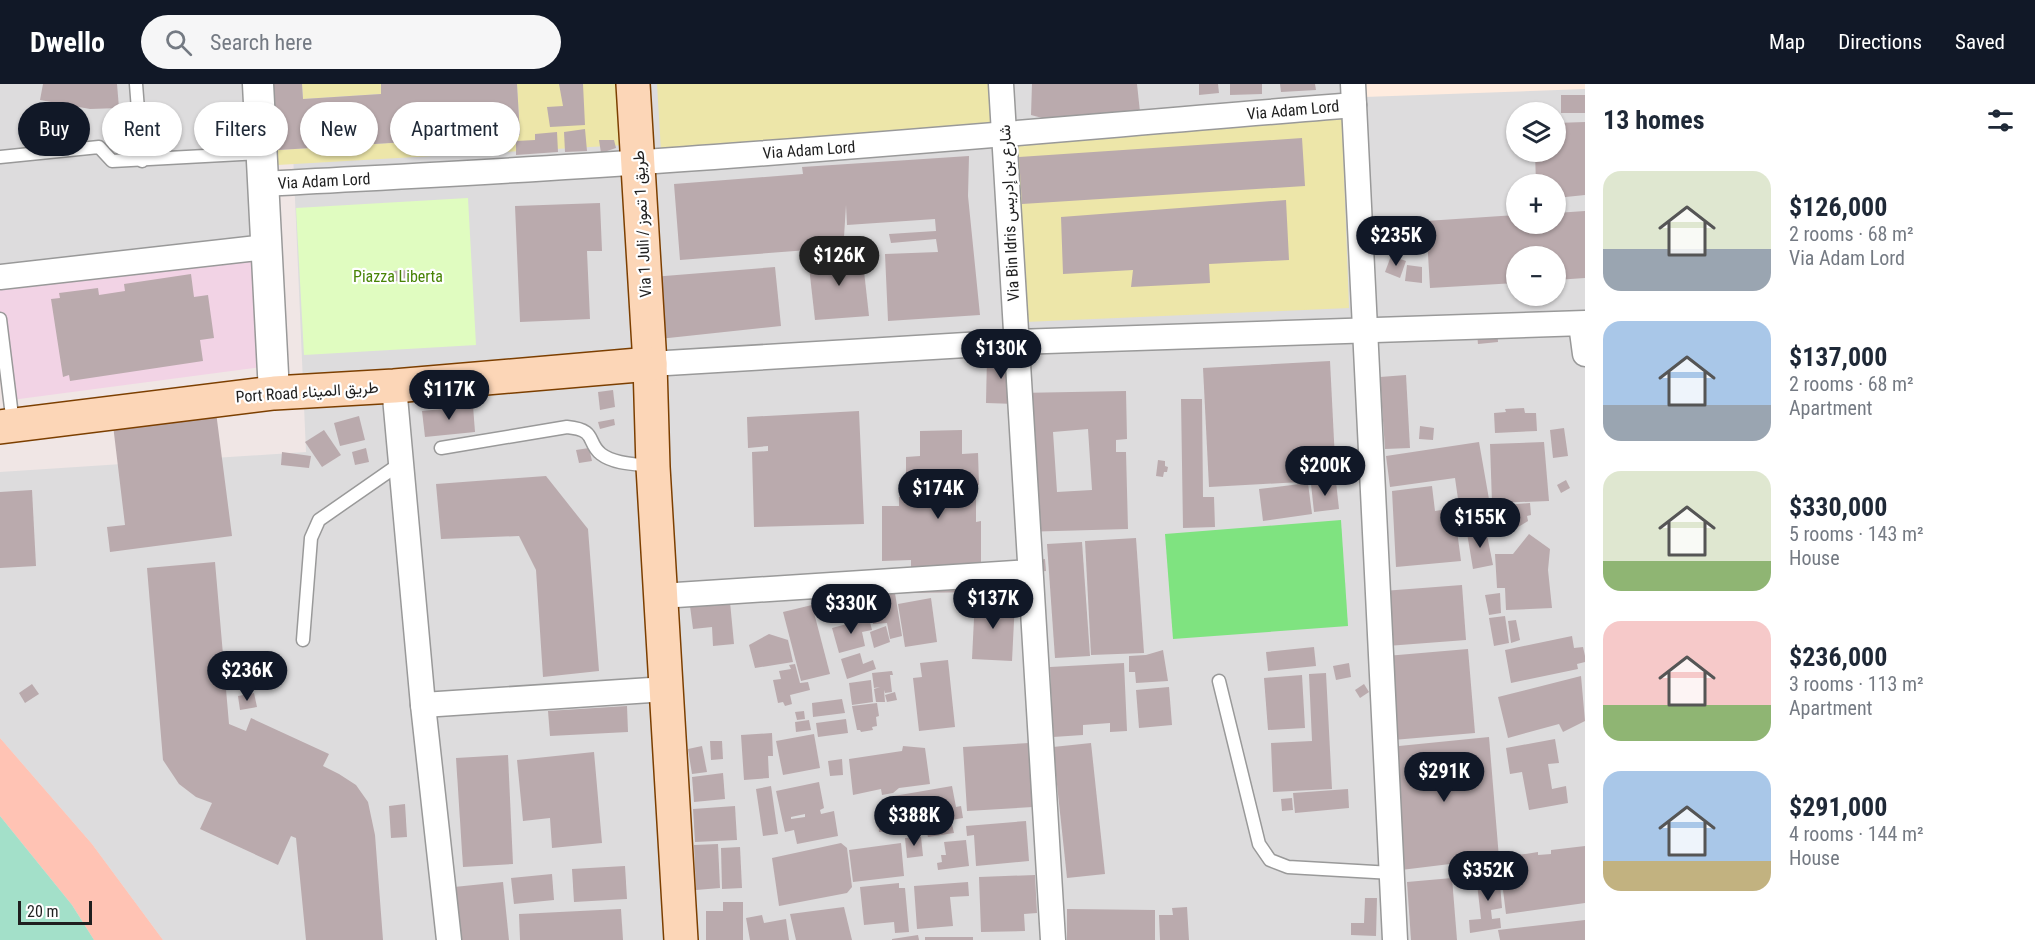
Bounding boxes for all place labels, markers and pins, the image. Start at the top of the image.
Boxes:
pin: $235K [1354,216,1438,267]
pin: $126K [797,236,881,287]
pin: $130K [959,329,1043,380]
pin: $117K [407,370,491,421]
pin: $200K [1283,446,1367,497]
pin: $174K [896,469,980,520]
pin: $155K [1438,498,1522,549]
pin: $137K [951,579,1035,630]
pin: $330K [809,584,893,635]
pin: $236K [205,651,289,702]
pin: $291K [1402,752,1486,803]
pin: $388K [872,796,956,847]
pin: $352K [1446,851,1530,902]

